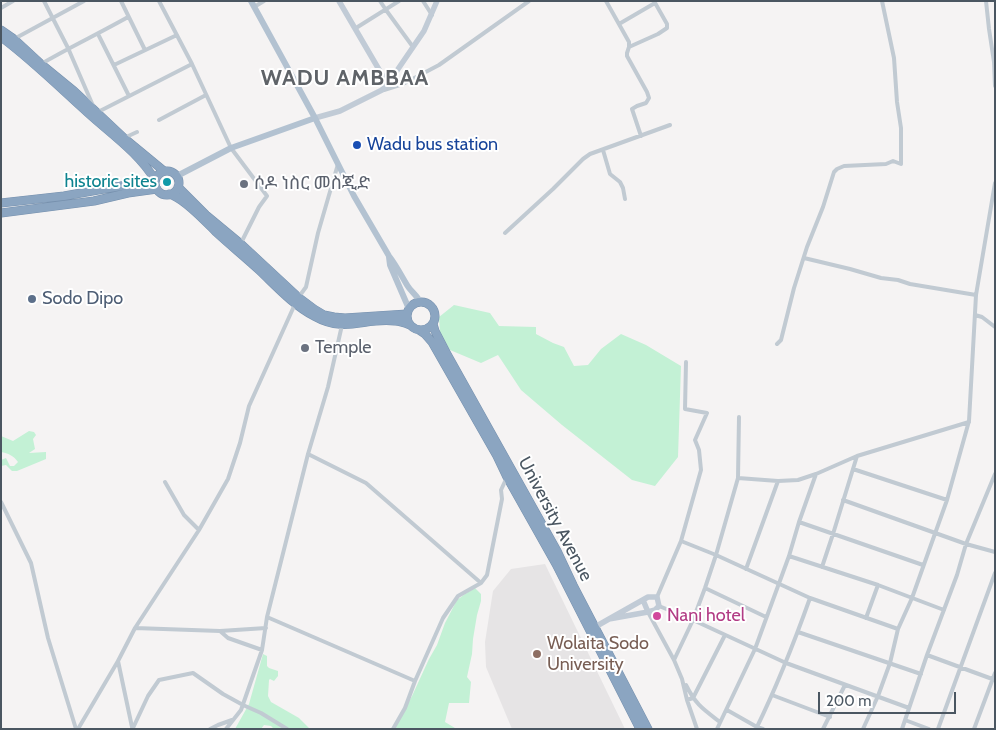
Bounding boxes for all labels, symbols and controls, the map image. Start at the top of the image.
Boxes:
district label: WADU AMBBAA [259,66,431,92]
place label: Wadu bus station [367,134,498,156]
marker: Wadu bus station [351,139,363,151]
place label: historic sites [64,171,157,193]
place label: ሶዶ ነስር መስጂድ [254,173,370,195]
marker: historic sites [161,176,173,188]
marker: ሶዶ ነስር መስጂድ [238,178,250,190]
place label: Sodo Dipo [42,288,123,310]
marker: Sodo Dipo [26,293,38,305]
place label: Temple [315,337,372,359]
marker: Temple [299,342,311,354]
street label: University Avenue [513,453,597,585]
place label: Nani hotel [667,605,745,627]
marker: Nani hotel [651,610,663,622]
place label: Wolaita Sodo University [547,633,649,676]
marker: Wolaita Sodo University [531,648,543,660]
scale bar [821,682,958,714]
text: 200 m [826,692,871,710]

